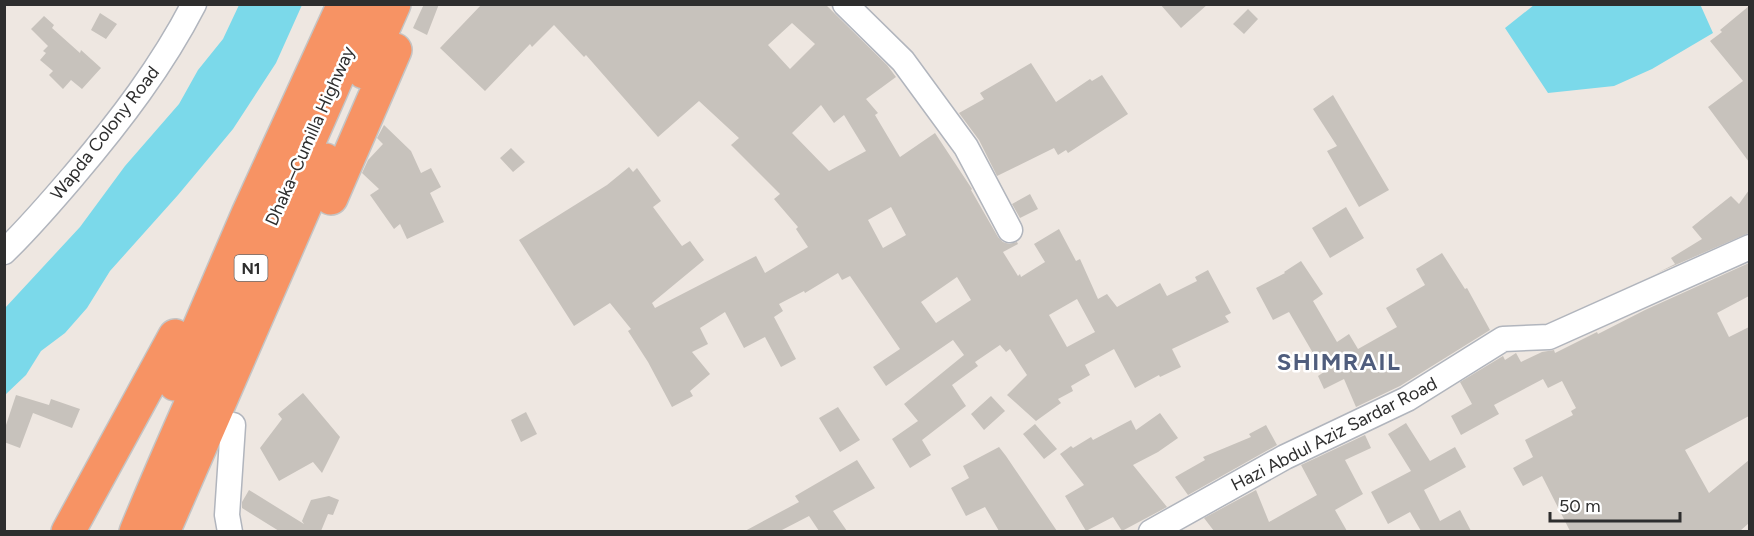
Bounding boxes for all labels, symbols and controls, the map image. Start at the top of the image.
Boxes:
street label: Dhaka–Cumilla Highway [261,42,360,229]
street label: Wapda Colony Road [46,62,164,204]
road number: N1 [234,255,268,281]
district label: SHIMRAIL [1277,347,1401,376]
street label: Hazi Abdul Aziz Sardar Road [1227,372,1441,496]
scale bar [1550,485,1680,523]
text: 50 m [1559,495,1601,517]

